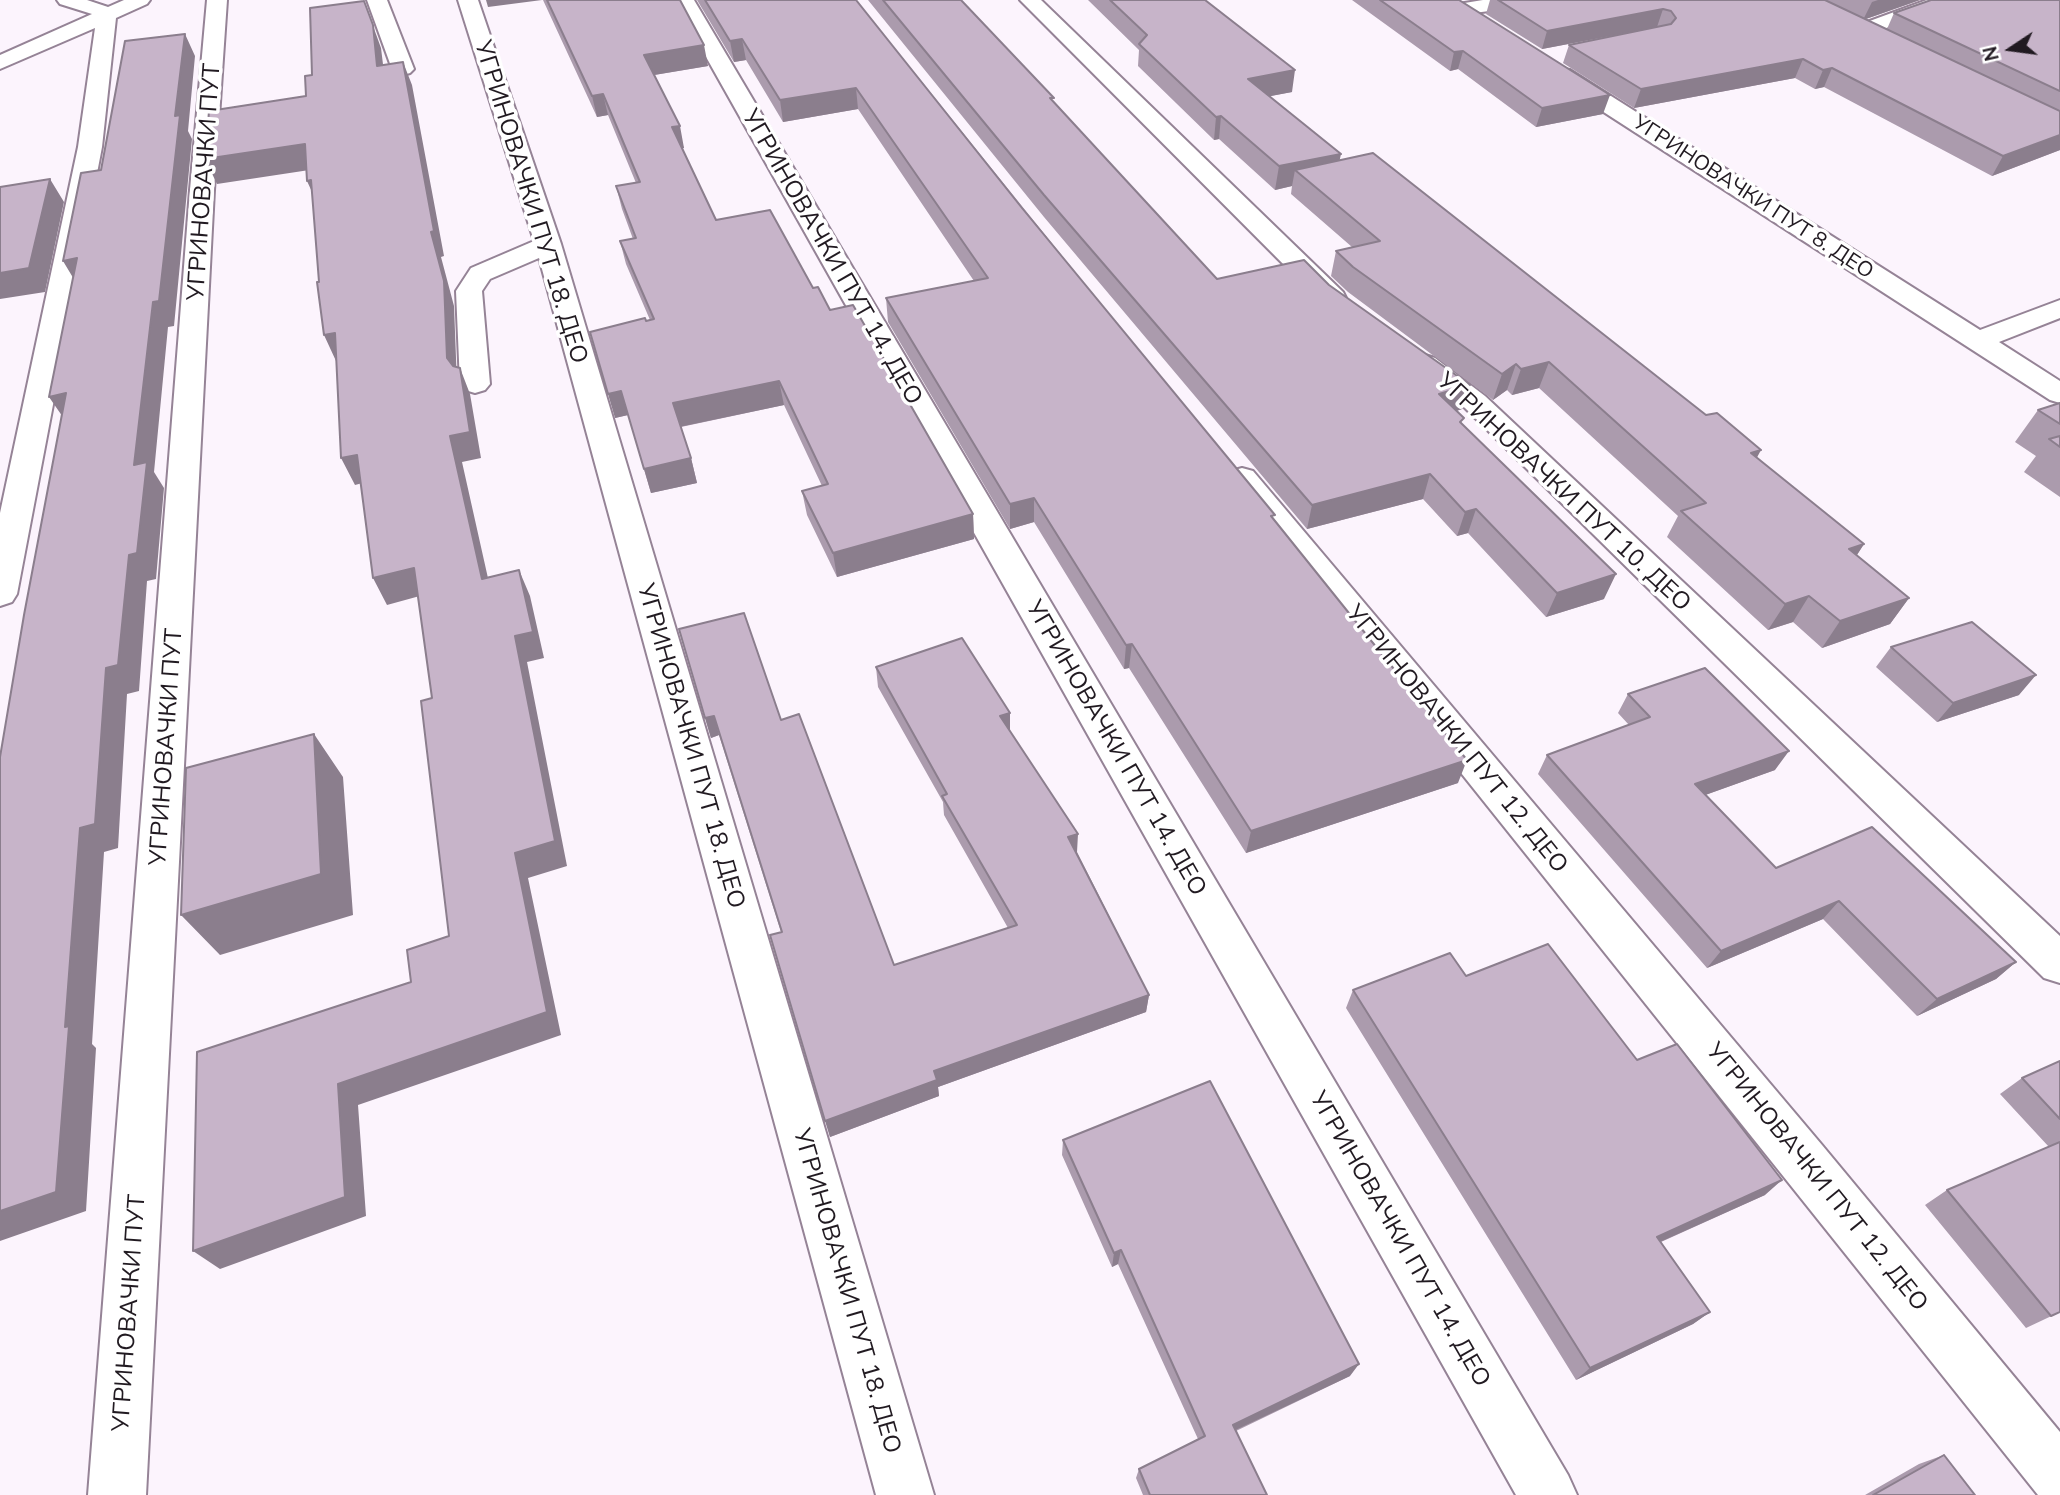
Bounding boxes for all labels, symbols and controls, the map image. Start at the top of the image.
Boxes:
north arrow [1976,14,2046,84]
street label: УГРИНОВАЧКИ ПУТ 18. ДЕО [468,37,594,367]
text: N [1977,44,2004,63]
street label: УГРИНОВАЧКИ ПУТ [181,62,227,302]
street label: УГРИНОВАЧКИ ПУТ 14. ДЕО [735,104,929,410]
street label: УГРИНОВАЧКИ ПУТ 8. ДЕО [1628,110,1878,284]
street label: УГРИНОВАЧКИ ПУТ 10. ДЕО [1431,367,1697,617]
street label: УГРИНОВАЧКИ ПУТ 18. ДЕО [631,580,751,912]
street label: УГРИНОВАЧКИ ПУТ 14. ДЕО [1019,595,1213,901]
street label: УГРИНОВАЧКИ ПУТ 12. ДЕО [1340,599,1574,879]
street label: УГРИНОВАЧКИ ПУТ [143,627,189,867]
street label: УГРИНОВАЧКИ ПУТ 12. ДЕО [1700,1037,1934,1317]
street label: УГРИНОВАЧКИ ПУТ 14. ДЕО [1303,1086,1497,1392]
street label: УГРИНОВАЧКИ ПУТ 18. ДЕО [787,1125,907,1457]
street label: УГРИНОВАЧКИ ПУТ [106,1193,152,1433]

